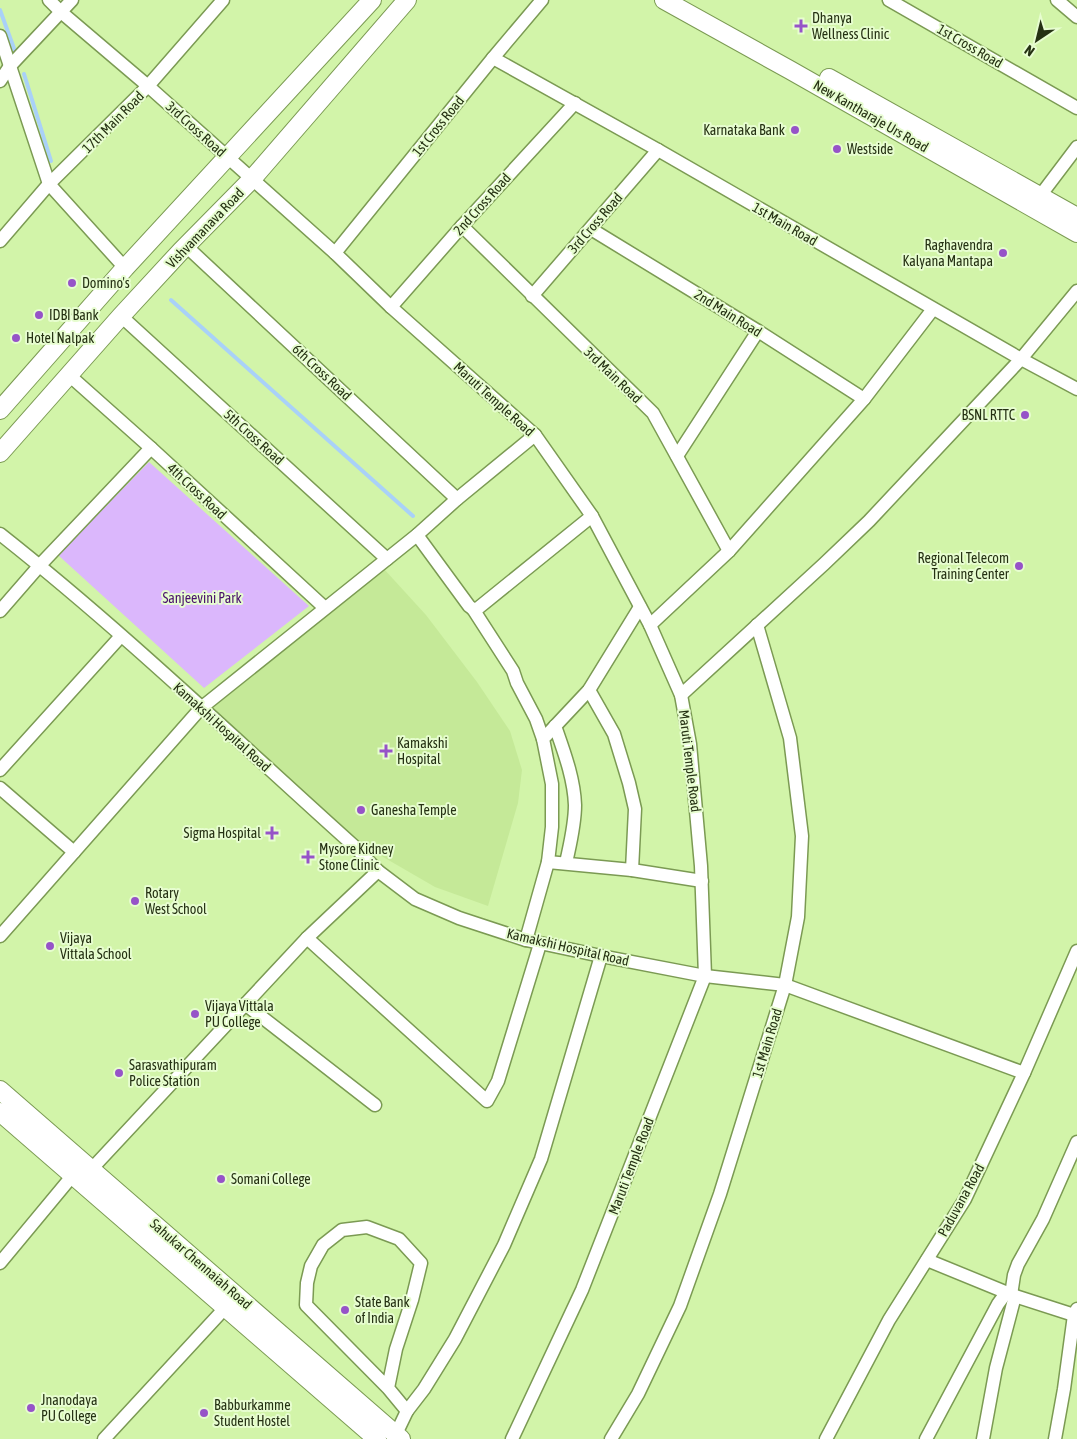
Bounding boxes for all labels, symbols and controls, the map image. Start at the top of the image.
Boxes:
place label: Dhanya Wellness Clinic [812,10,890,42]
north arrow [1012,15,1062,65]
marker: Dhanya Wellness Clinic [794,19,808,33]
street label: 1st Cross Road [934,21,1006,71]
text: N [1022,42,1038,60]
street label: New Kantharaje Urs Road [811,77,931,155]
street label: 17th Main Road [79,88,147,156]
street label: 1st Cross Road [409,93,467,159]
street label: 3rd Cross Road [163,98,229,160]
place label: Karnataka Bank [703,122,785,138]
marker: Karnataka Bank [789,124,801,136]
place label: Westside [847,141,893,157]
marker: Westside [831,143,843,155]
street label: 2nd Cross Road [450,170,514,238]
street label: Vishvamanava Road [163,185,247,271]
street label: 3rd Cross Road [564,190,626,256]
street label: 1st Main Road [750,199,820,249]
place label: Raghavendra Kalyana Mantapa [903,237,993,269]
marker: Raghavendra Kalyana Mantapa [997,247,1009,259]
place label: Domino's [82,275,130,291]
marker: Domino's [66,277,78,289]
street label: 2nd Main Road [691,286,765,340]
place label: IDBI Bank [49,307,99,323]
marker: IDBI Bank [33,309,45,321]
place label: Hotel Nalpak [26,330,94,346]
marker: Hotel Nalpak [10,332,22,344]
street label: 6th Cross Road [289,341,355,403]
street label: 3rd Main Road [581,344,645,406]
street label: Maruti Temple Road [450,359,538,439]
street label: 5th Cross Road [221,406,287,468]
place label: BSNL RTTC [962,407,1016,423]
marker: BSNL RTTC [1019,409,1031,421]
street label: 4th Cross Road [164,460,230,522]
place label: Regional Telecom Training Center [918,550,1010,582]
marker: Regional Telecom Training Center [1013,560,1025,572]
park label: Sanjeevini Park [162,590,242,606]
street label: Kamakshi Hospital Road [170,679,274,775]
street label: Maruti Temple Road [676,709,704,813]
place label: Kamakshi Hospital [397,735,448,767]
marker: Kamakshi Hospital [379,744,393,758]
place label: Ganesha Temple [371,802,457,818]
marker: Ganesha Temple [355,804,367,816]
place label: Sigma Hospital [184,825,261,841]
marker: Sigma Hospital [265,826,279,840]
place label: Mysore Kidney Stone Clinic [319,841,394,873]
marker: Mysore Kidney Stone Clinic [301,850,315,864]
place label: Rotary West School [145,885,207,917]
marker: Rotary West School [129,895,141,907]
street label: Kamakshi Hospital Road [505,925,631,969]
place label: Vijaya Vittala School [60,930,132,962]
marker: Vijaya Vittala School [44,940,56,952]
place label: Vijaya Vittala PU College [205,998,274,1030]
street label: 1st Main Road [749,1006,785,1080]
marker: Vijaya Vittala PU College [189,1008,201,1020]
place label: Sarasvathipuram Police Station [129,1057,217,1089]
marker: Sarasvathipuram Police Station [113,1067,125,1079]
street label: Maruti Temple Road [605,1115,657,1217]
street label: Paduvana Road [934,1161,988,1239]
place label: Somani College [231,1171,311,1187]
marker: Somani College [215,1173,227,1185]
street label: Sahukar Chennaiah Road [147,1216,255,1312]
place label: State Bank of India [355,1294,410,1326]
marker: State Bank of India [339,1304,351,1316]
place label: Jnanodaya PU College [41,1392,97,1424]
place label: Babburkamme Student Hostel [214,1397,291,1429]
marker: Jnanodaya PU College [25,1402,37,1414]
marker: Babburkamme Student Hostel [198,1407,210,1419]

